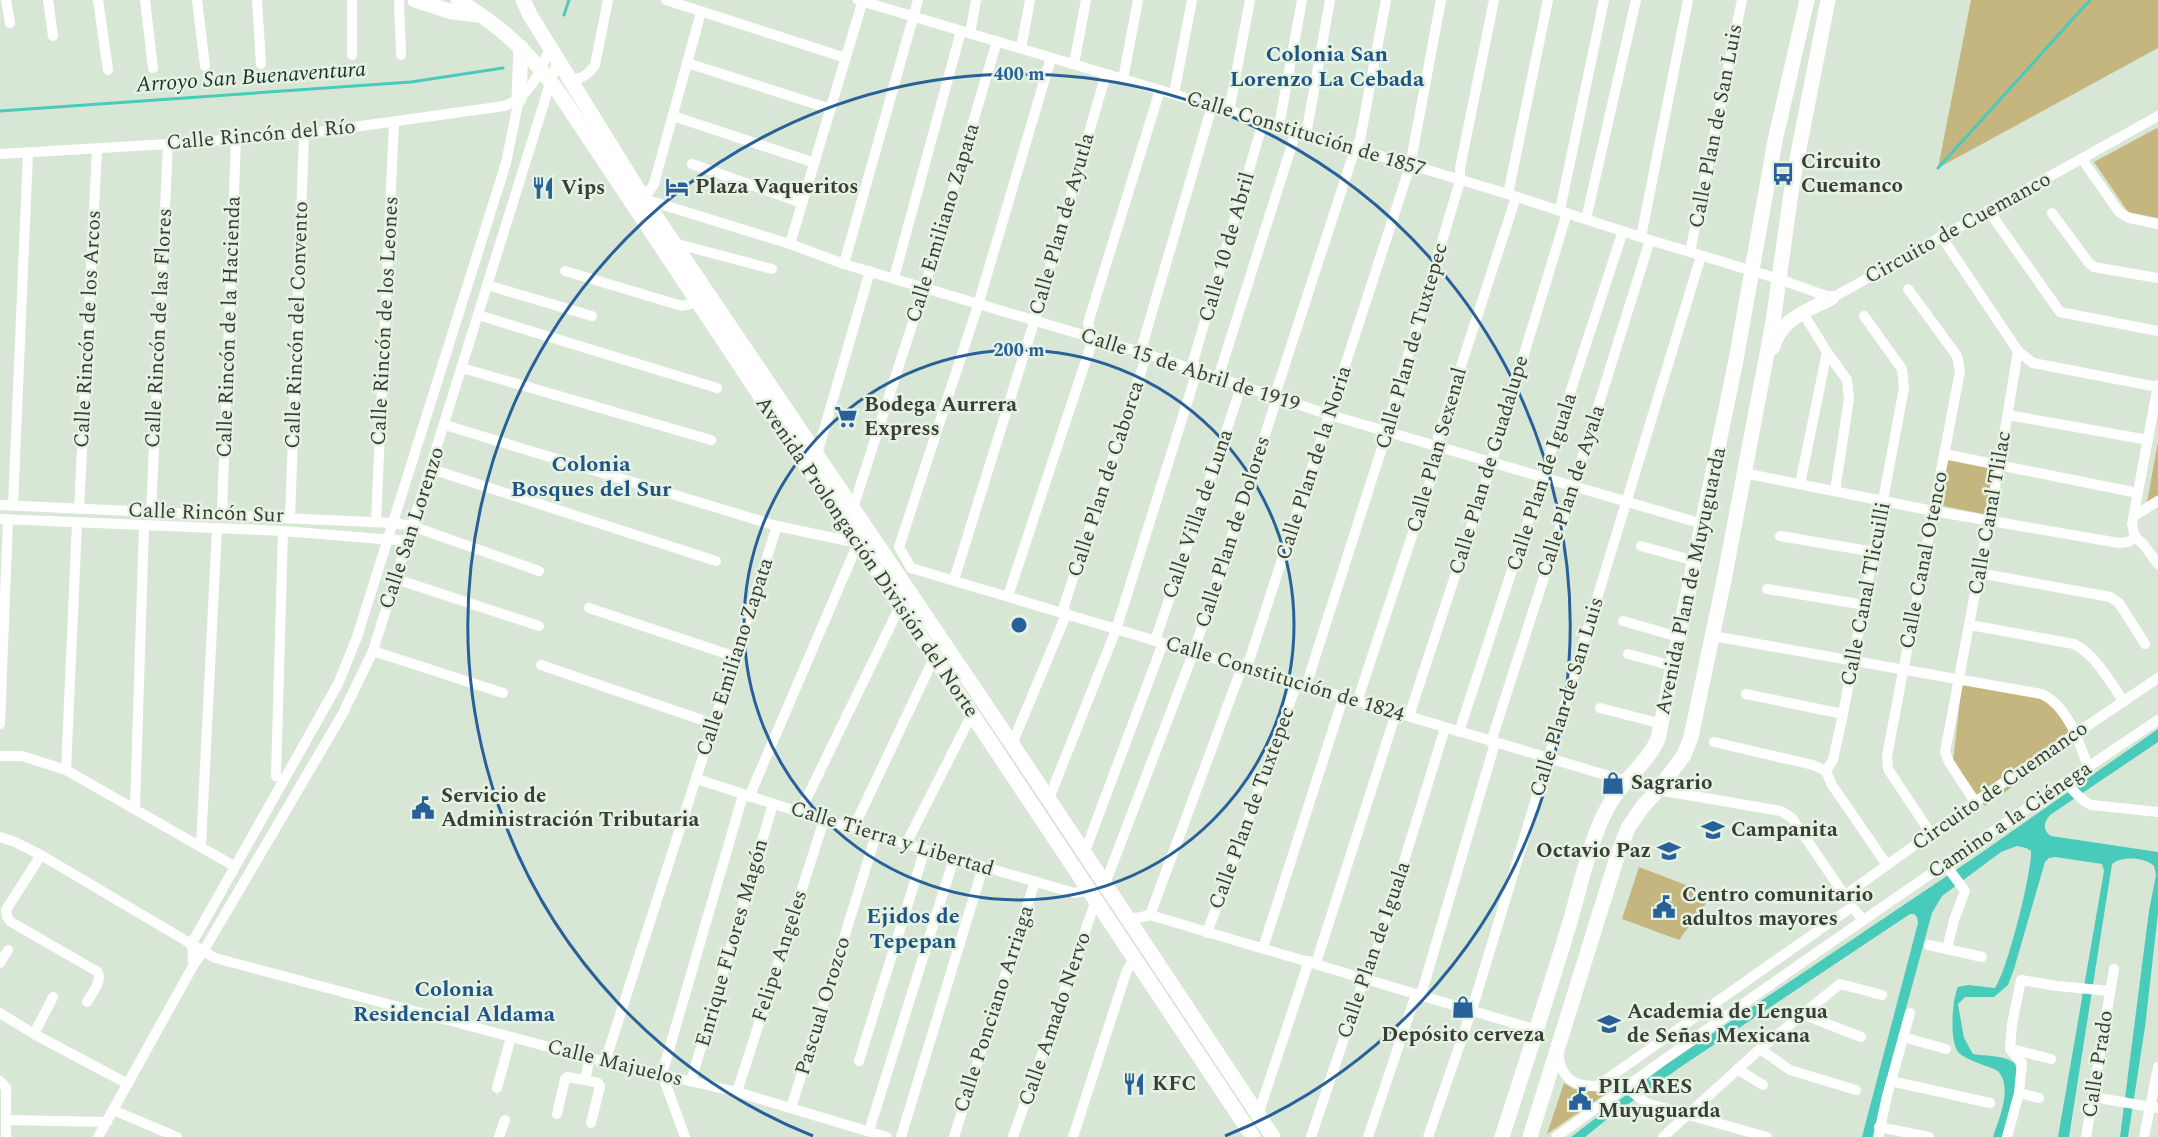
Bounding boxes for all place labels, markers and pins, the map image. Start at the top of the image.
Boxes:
place label: Circuito Cuemanco [1801,146,1903,202]
bus stop icon: Circuito Cuemanco [1770,161,1796,187]
place label: Plaza Vaqueritos [695,171,859,203]
place label: Vips [561,172,605,204]
hotel icon: Plaza Vaqueritos [664,174,690,200]
restaurant icon: Vips [530,175,556,201]
place label: Bodega Aurrera Express [864,389,1017,445]
supermarket icon: Bodega Aurrera Express [833,404,859,430]
centre of rings [1009,615,1029,635]
place label: Sagrario [1631,767,1712,799]
shop icon: Sagrario [1600,770,1626,796]
place label: Servicio de Administración Tributaria [441,780,699,836]
public building icon: Servicio de Administración Tributaria [410,795,436,821]
place label: Campanita [1731,814,1838,846]
school or university icon: Campanita [1700,817,1726,843]
place label: Octavio Paz [1536,835,1651,867]
school or university icon: Octavio Paz [1656,838,1682,864]
place label: Centro comunitario adultos mayores [1682,879,1873,935]
public building icon: Centro comunitario adultos mayores [1651,894,1677,920]
shop icon: Depósito cerveza [1450,994,1476,1020]
place label: Academia de Lengua de Señas Mexicana [1627,996,1828,1052]
school or university icon: Academia de Lengua de Señas Mexicana [1596,1011,1622,1037]
place label: Depósito cerveza [1381,1019,1545,1051]
place label: KFC [1152,1068,1196,1100]
restaurant icon: KFC [1121,1071,1147,1097]
place label: PILARES Muyuguarda [1598,1071,1721,1127]
public building icon: PILARES Muyuguarda [1567,1086,1593,1112]

